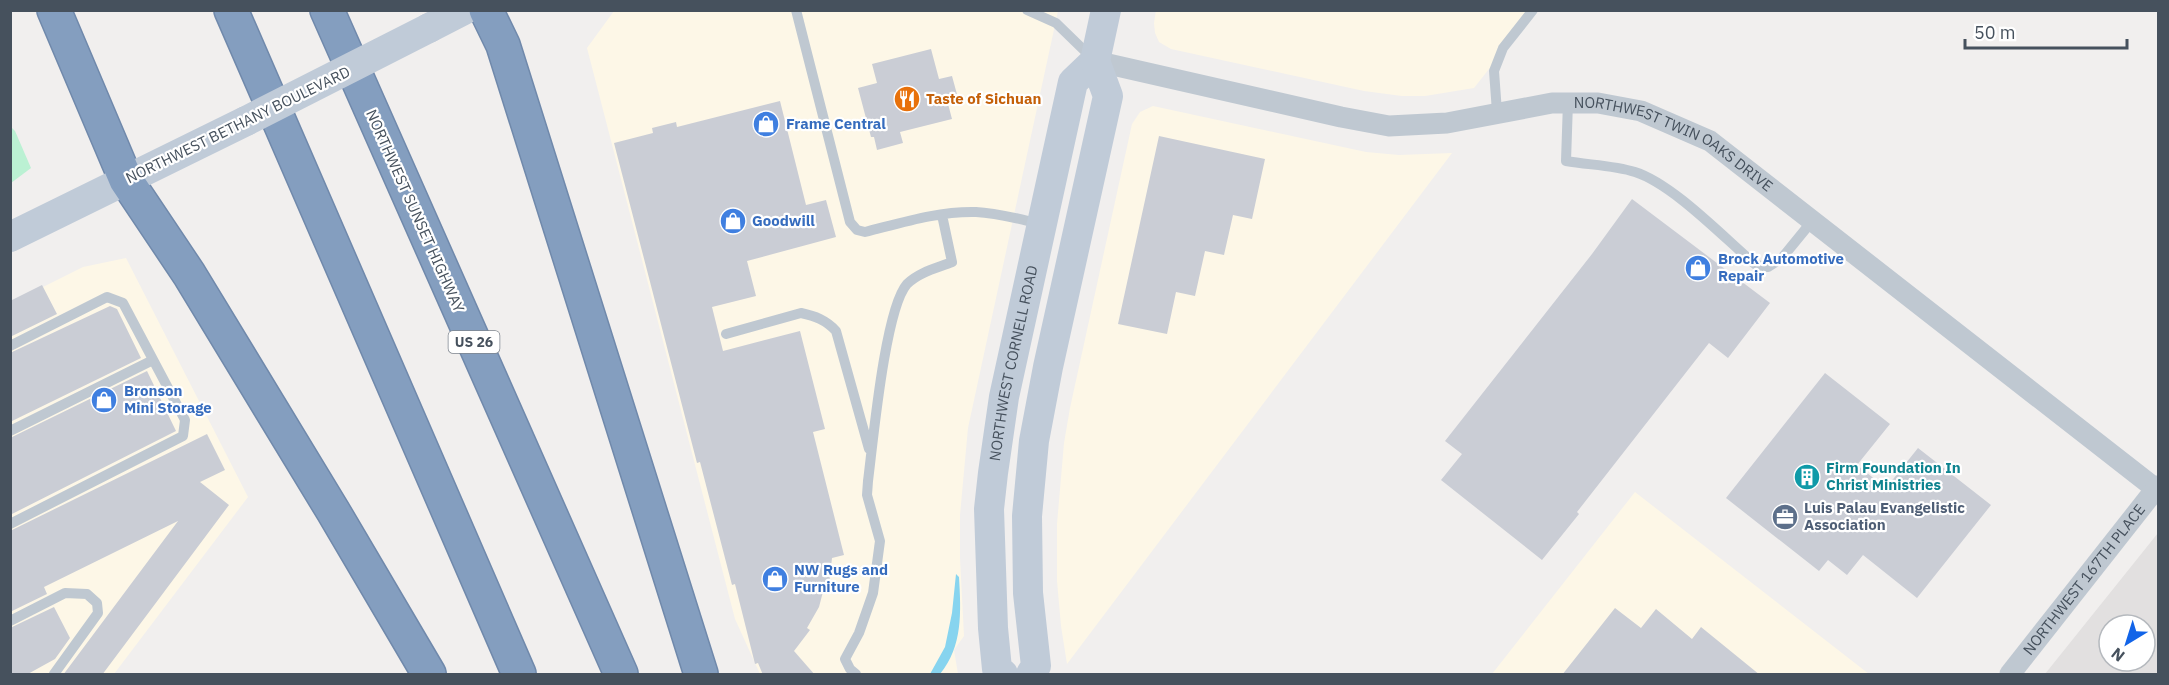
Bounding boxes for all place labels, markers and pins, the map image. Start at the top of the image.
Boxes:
restaurant icon: Taste of Sichuan [892,84,922,114]
place label: Taste of Sichuan [926,89,1041,108]
shop icon: Frame Central [751,109,781,139]
place label: Frame Central [786,114,886,133]
shop icon: Goodwill [718,206,748,236]
place label: Goodwill [752,211,815,230]
place label: Brock Automotive Repair [1718,249,1844,285]
shop icon: Brock Automotive Repair [1683,253,1713,283]
place label: Bronson Mini Storage [124,381,212,417]
shop icon: Bronson Mini Storage [89,385,119,415]
place label: Firm Foundation In Christ Ministries [1826,458,1961,494]
building icon: Firm Foundation In Christ Ministries [1792,462,1822,492]
place label: Luis Palau Evangelistic Association [1804,498,1965,534]
office icon: Luis Palau Evangelistic Association [1770,502,1800,532]
place label: NW Rugs and Furniture [794,560,888,596]
shop icon: NW Rugs and Furniture [760,564,790,594]

